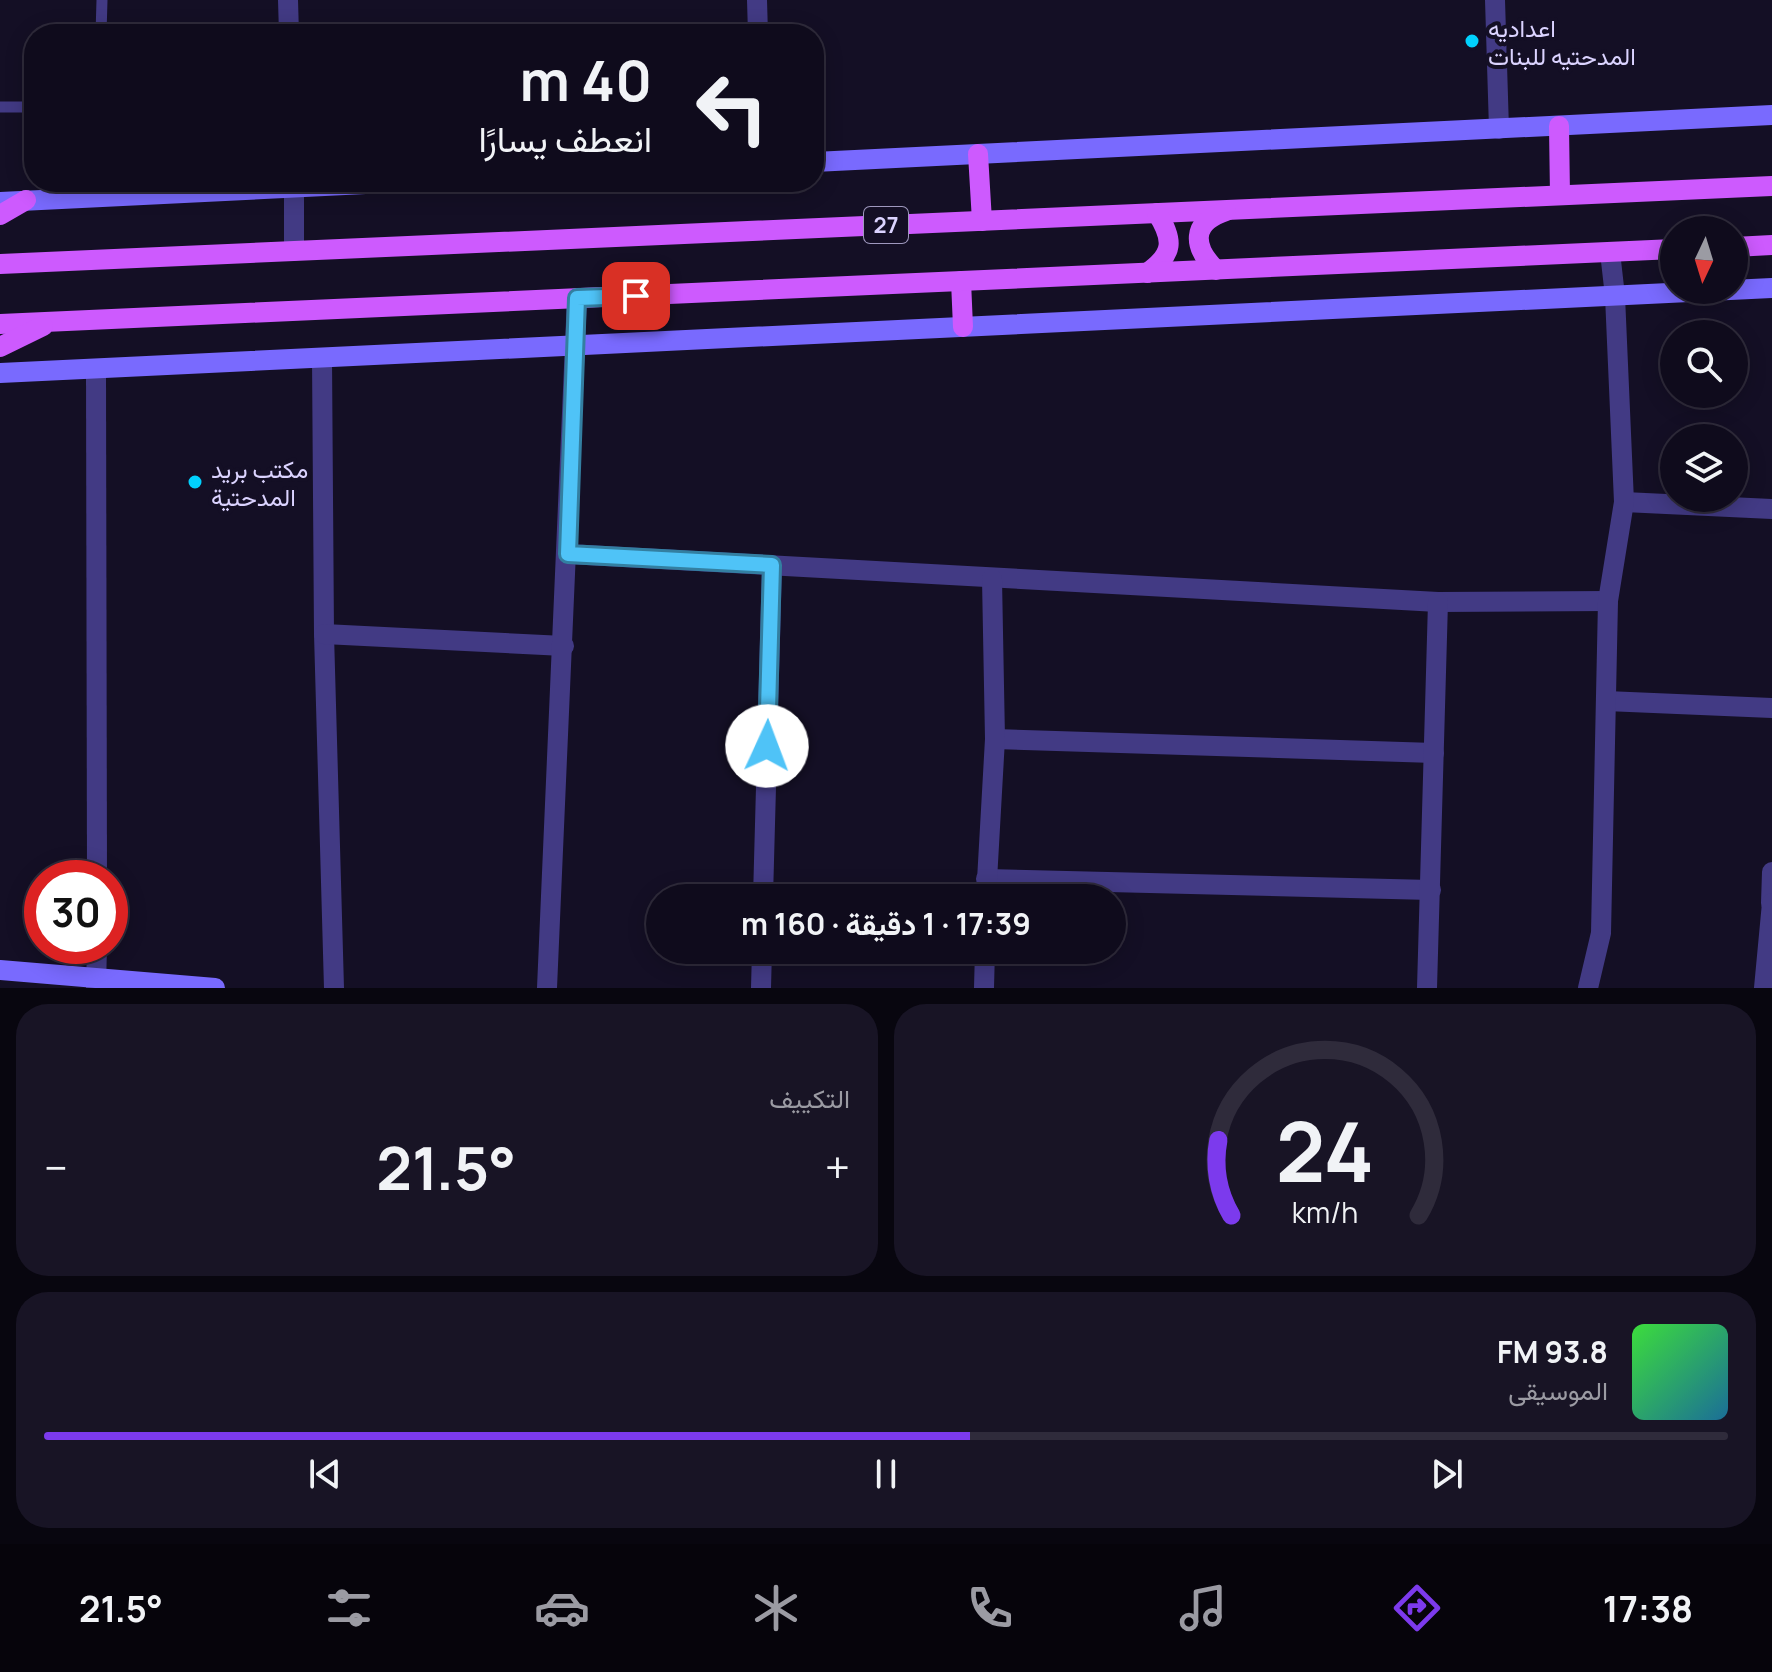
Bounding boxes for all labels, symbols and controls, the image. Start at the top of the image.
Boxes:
place label: اعداديه المدحتيه للبنات [1488,11,1636,72]
marker: اعداديه المدحتيه للبنات [1463,32,1481,50]
text: 40 m [520,41,652,118]
icon: left [680,56,784,160]
text: انعطف يسارًا [479,114,652,163]
road number: 27 [864,207,908,243]
north arrow [1660,216,1748,304]
map controls [1660,216,1748,512]
pin [602,262,670,330]
icon: arrive [614,274,658,318]
button: search [1660,320,1748,408]
button: layers [1660,424,1748,512]
place label: مكتب بريد المدحتية [211,452,308,513]
marker: مكتب بريد المدحتية [186,473,204,491]
position arrow [725,704,809,788]
speed limit sign: 30 [24,860,128,964]
text: 17:39 · 1 دقيقة · 160 m [741,903,1031,944]
text: التكييف [769,1080,850,1116]
text: 24 [1276,1093,1374,1207]
text: 21.5° [376,1126,516,1208]
text: − [44,1137,68,1197]
text: + [825,1137,850,1197]
text: km/h [1292,1193,1358,1232]
text: 93.8 FM [1497,1331,1608,1372]
text: الموسيقى [1508,1372,1608,1408]
icon: previous [303,1452,347,1496]
icon: pause [864,1452,908,1496]
icon: next [1425,1452,1469,1496]
icon: filters [321,1580,377,1636]
icon: car [534,1580,590,1636]
icon: climate [748,1580,804,1636]
icon: phone [962,1580,1018,1636]
icon: music [1175,1580,1231,1636]
icon: directions [1389,1580,1445,1636]
text: 21.5° [79,1584,163,1633]
text: 17:38 [1603,1584,1693,1633]

